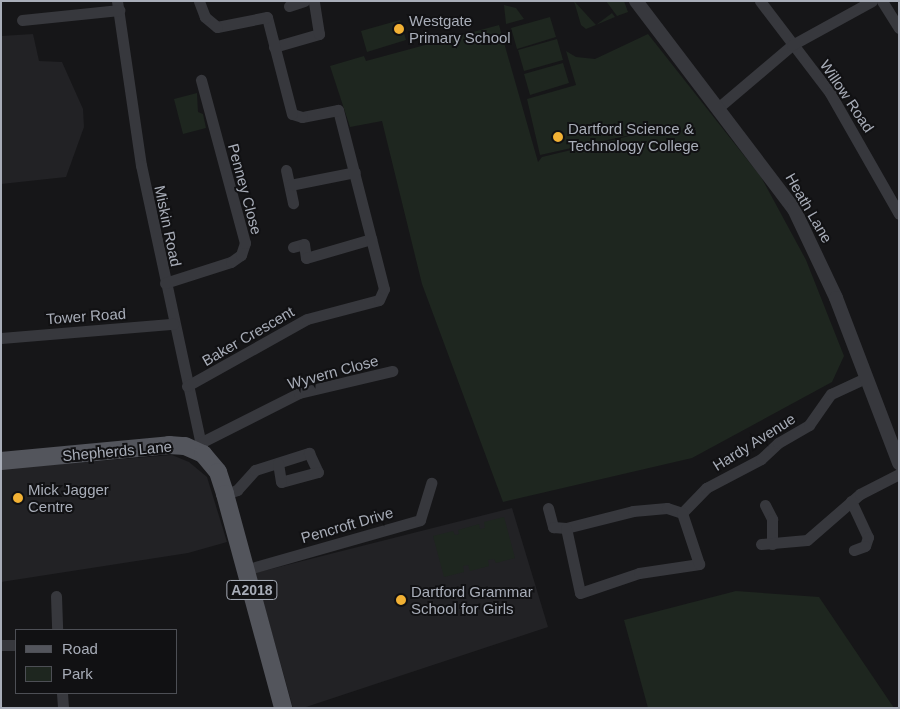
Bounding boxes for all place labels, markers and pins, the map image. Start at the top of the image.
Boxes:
place label: Westgate Primary School [409,11,511,46]
marker: Westgate Primary School [393,23,405,35]
place label: Dartford Science & Technology College [568,119,699,154]
marker: Dartford Science & Technology College [552,131,564,143]
place label: Mick Jagger Centre [28,480,109,515]
marker: Mick Jagger Centre [12,492,24,504]
place label: Dartford Grammar School for Girls [411,582,533,617]
marker: Dartford Grammar School for Girls [395,594,407,606]

